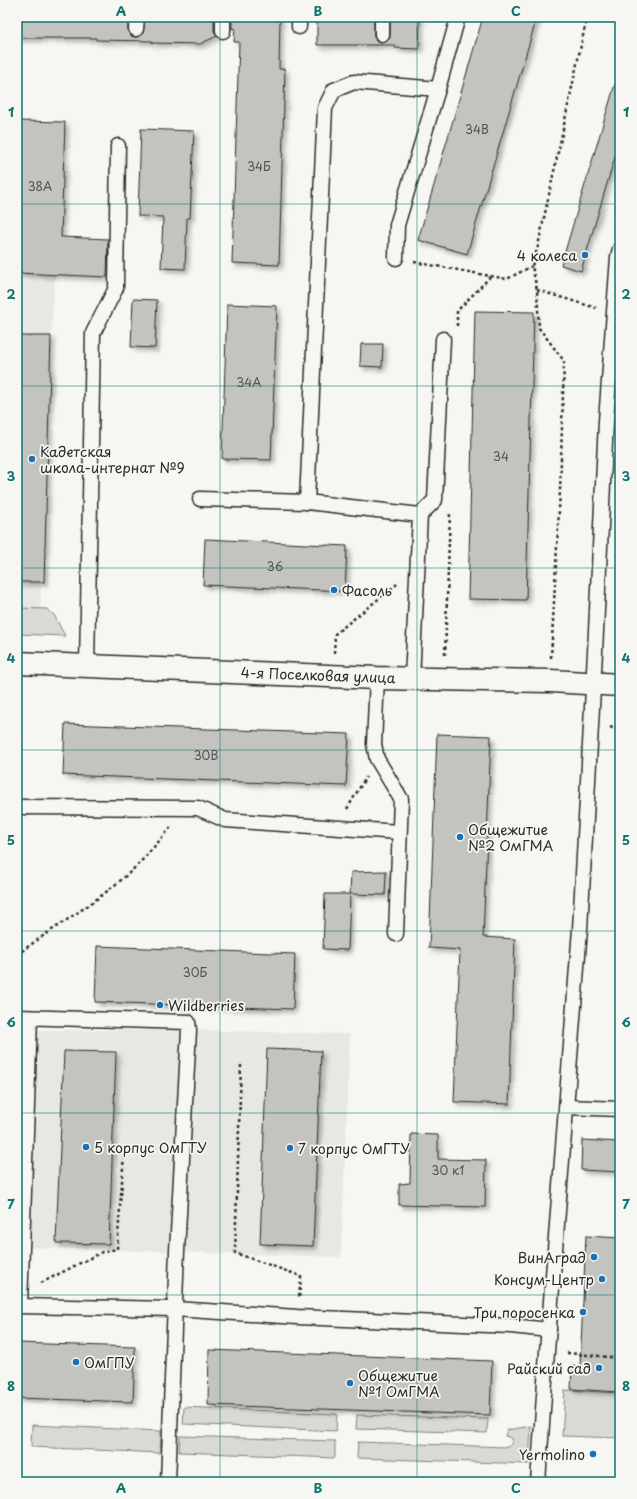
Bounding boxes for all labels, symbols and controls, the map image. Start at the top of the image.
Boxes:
text: A [116,1,126,20]
text: B [314,1,323,20]
text: C [511,1,521,20]
text: 1 [8,102,14,121]
text: 1 [623,102,629,121]
house number: 34В [465,120,489,138]
house number: 34Б [247,157,271,175]
house number: 38А [28,177,52,195]
place label: 4 колеса [517,245,577,266]
marker: 4 колеса [580,250,590,260]
text: 2 [6,284,16,303]
text: 2 [621,284,631,303]
house number: 34А [236,373,262,391]
place label: Кадетская школа-интернат №9 [40,441,185,478]
house number: 34 [493,447,509,465]
marker: Кадетская школа-интернат №9 [27,454,37,464]
text: 3 [7,466,16,485]
text: 3 [622,466,631,485]
house number: 36 [267,557,283,575]
place label: Фасоль [342,580,392,601]
marker: Фасоль [329,585,339,595]
text: 4 [7,648,16,667]
text: 4 [622,648,631,667]
street label: 4-я Поселковая улица [240,662,396,688]
house number: 30В [194,746,218,764]
place label: Общежитие №2 ОмГМА [468,819,554,856]
text: 5 [7,830,15,849]
text: 5 [622,830,630,849]
marker: Общежитие №2 ОмГМА [455,832,465,842]
house number: 30Б [183,963,207,981]
place label: Wildberries [168,995,244,1016]
marker: Wildberries [155,1000,165,1010]
text: 6 [6,1012,16,1031]
text: 6 [621,1012,631,1031]
place label: 5 корпус ОмГТУ [94,1137,207,1158]
place label: 7 корпус ОмГТУ [298,1138,410,1159]
marker: 5 корпус ОмГТУ [81,1142,91,1152]
marker: 7 корпус ОмГТУ [285,1143,295,1153]
house number: 30 к1 [432,1161,464,1179]
text: 7 [7,1194,15,1213]
text: 7 [622,1194,630,1213]
place label: ВинАград [518,1247,586,1268]
marker: ВинАград [589,1252,599,1262]
place label: Консум-Центр [494,1269,594,1290]
marker: Консум-Центр [597,1274,607,1284]
place label: Три поросенка [473,1302,575,1323]
marker: Три поросенка [578,1307,588,1317]
place label: ОмГПУ [84,1352,135,1373]
marker: ОмГПУ [71,1357,81,1367]
place label: Райский сад [507,1358,591,1379]
marker: Райский сад [594,1363,604,1373]
place label: Общежитие №1 ОмГМА [358,1365,440,1402]
text: 8 [7,1376,15,1395]
text: 8 [622,1376,630,1395]
marker: Общежитие №1 ОмГМА [345,1378,355,1388]
place label: Yermolino [519,1444,585,1465]
marker: Yermolino [588,1449,598,1459]
text: A [116,1478,126,1497]
text: B [314,1478,323,1497]
text: C [511,1478,521,1497]

